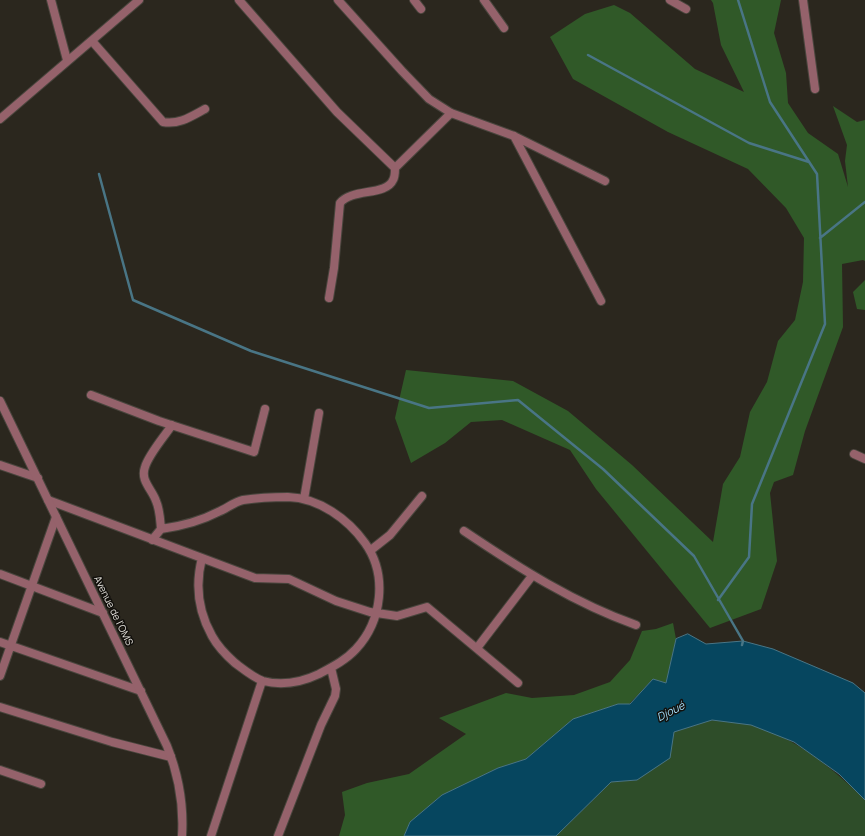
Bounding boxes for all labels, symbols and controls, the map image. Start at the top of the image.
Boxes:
street label: Avenue de l'OMS [91,574,135,648]
water label: Djoué [655,699,687,725]

